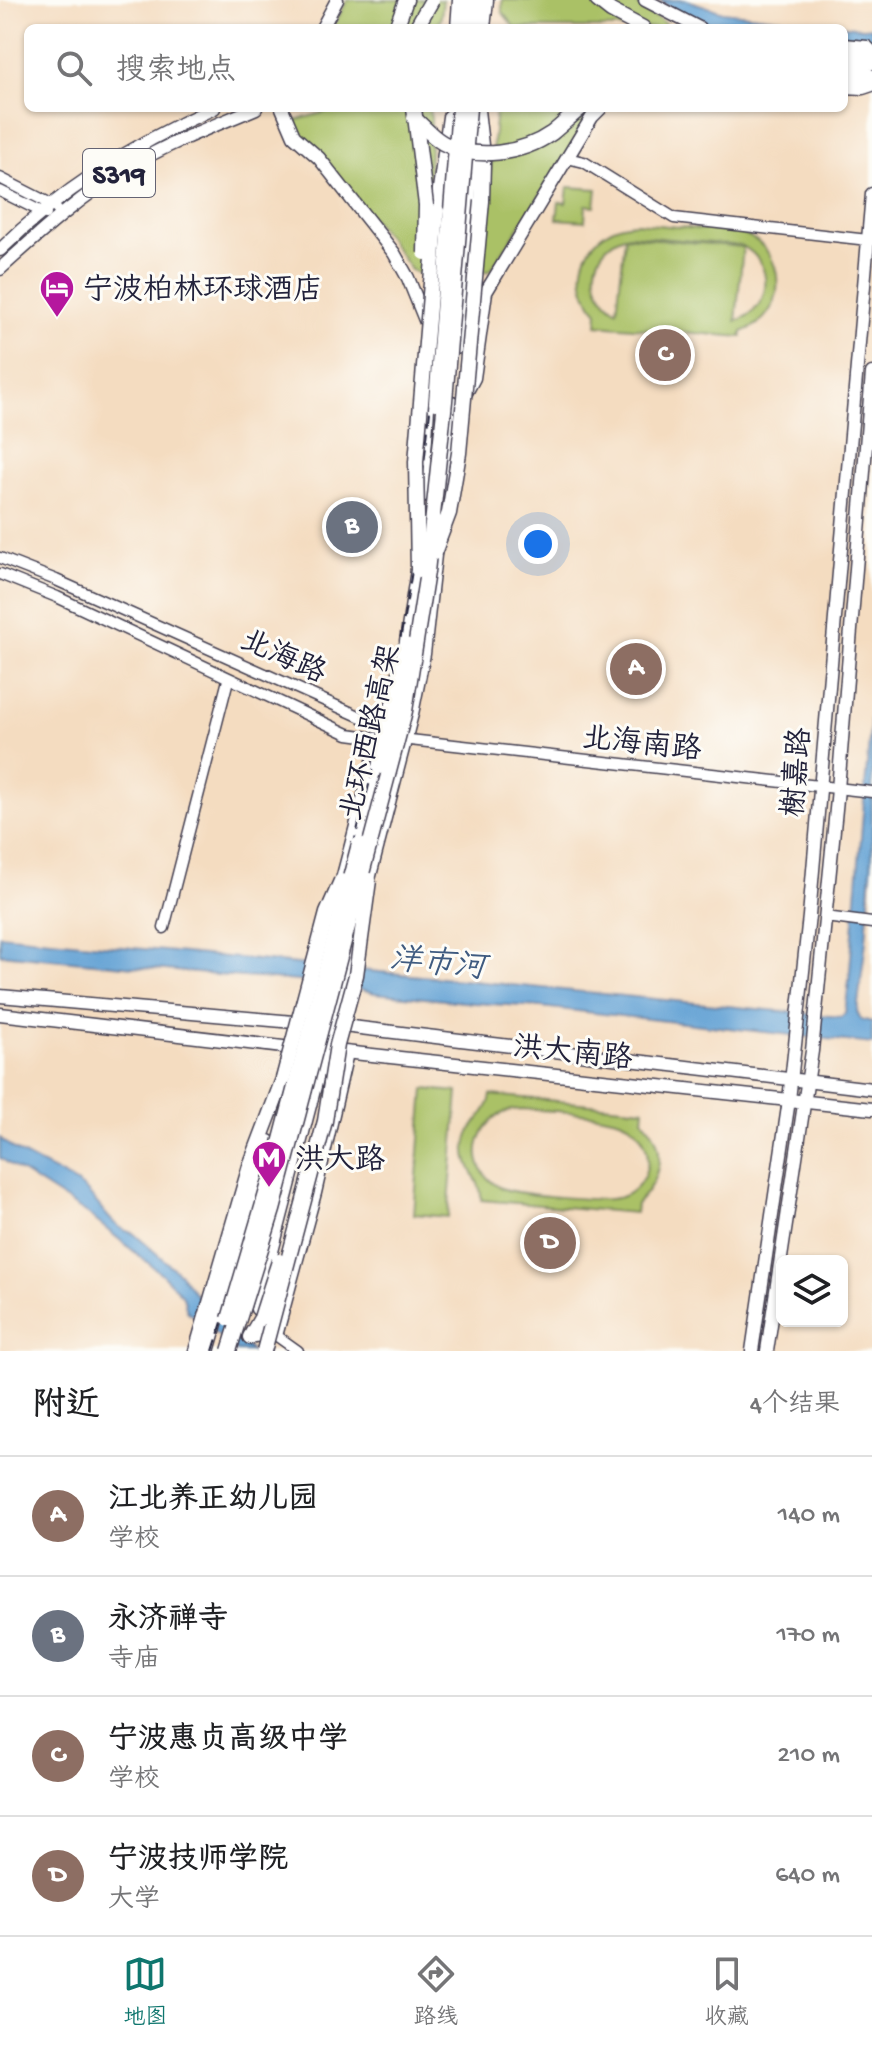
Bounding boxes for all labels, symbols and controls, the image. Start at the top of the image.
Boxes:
search box [24,24,848,112]
icon: search [52,46,96,90]
text: 搜索地点 [116,55,236,90]
road number: S319 [83,149,155,197]
hotel icon: 宁波柏林环球酒店 [38,269,76,319]
place label: 宁波柏林环球酒店 [83,273,323,310]
pin: C [639,325,691,385]
pin: B [326,497,378,557]
your location [518,524,558,564]
street label: 北海路 [234,623,331,693]
pin: A [610,639,662,699]
street label: 北环西路高架 [334,641,411,825]
street label: 北海南路 [580,721,703,770]
street label: 榭嘉路 [776,726,821,819]
water label: 洋市河 [388,940,492,990]
street label: 洪大南路 [511,1030,634,1079]
metro station icon: 洪大路 [250,1139,288,1189]
place label: 洪大路 [295,1143,385,1180]
pin: D [524,1213,576,1273]
map controls [776,1255,848,1327]
button: layers [776,1255,848,1327]
text: 附近 [32,1388,100,1428]
text: 4个结果 [750,1391,840,1422]
text: 江北养正幼儿园 [108,1484,318,1519]
text: A [50,1501,66,1532]
text: 140 m [778,1501,840,1532]
text: 学校 [108,1526,160,1557]
text: 永济禅寺 [108,1604,228,1639]
text: B [51,1621,65,1652]
text: 170 m [777,1621,840,1652]
text: 寺庙 [108,1646,160,1677]
text: 宁波惠贞高级中学 [108,1724,348,1759]
text: C [51,1741,65,1772]
text: 210 m [777,1741,840,1772]
text: 学校 [108,1766,160,1797]
text: 宁波技师学院 [108,1844,288,1879]
text: D [50,1861,66,1892]
text: 640 m [775,1861,840,1892]
text: 大学 [108,1886,160,1917]
tab: 地图 [123,1952,167,2032]
tab: 路线 [414,1952,458,2032]
tab: 收藏 [705,1952,749,2032]

